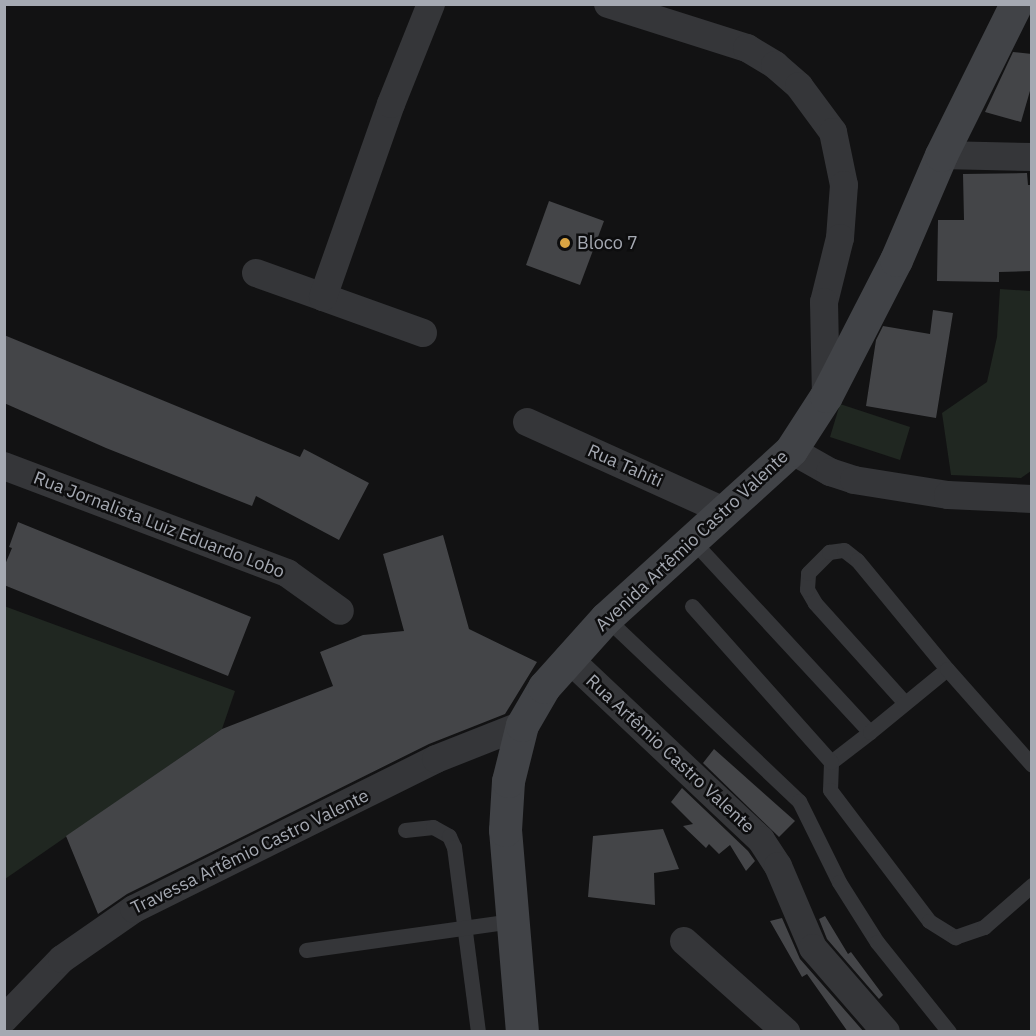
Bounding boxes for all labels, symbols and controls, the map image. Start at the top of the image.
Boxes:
place label: Bloco 7 [577,232,638,254]
marker: Bloco 7 [558,236,572,250]
street label: Rua Tahiti [584,440,666,492]
street label: Avenida Artêmio Castro Valente [591,446,793,636]
street label: Rua Jornalista Luiz Eduardo Lobo [31,467,287,583]
street label: Rua Artêmio Castro Valente [581,670,759,838]
street label: Travessa Artêmio Castro Valente [128,785,372,919]

